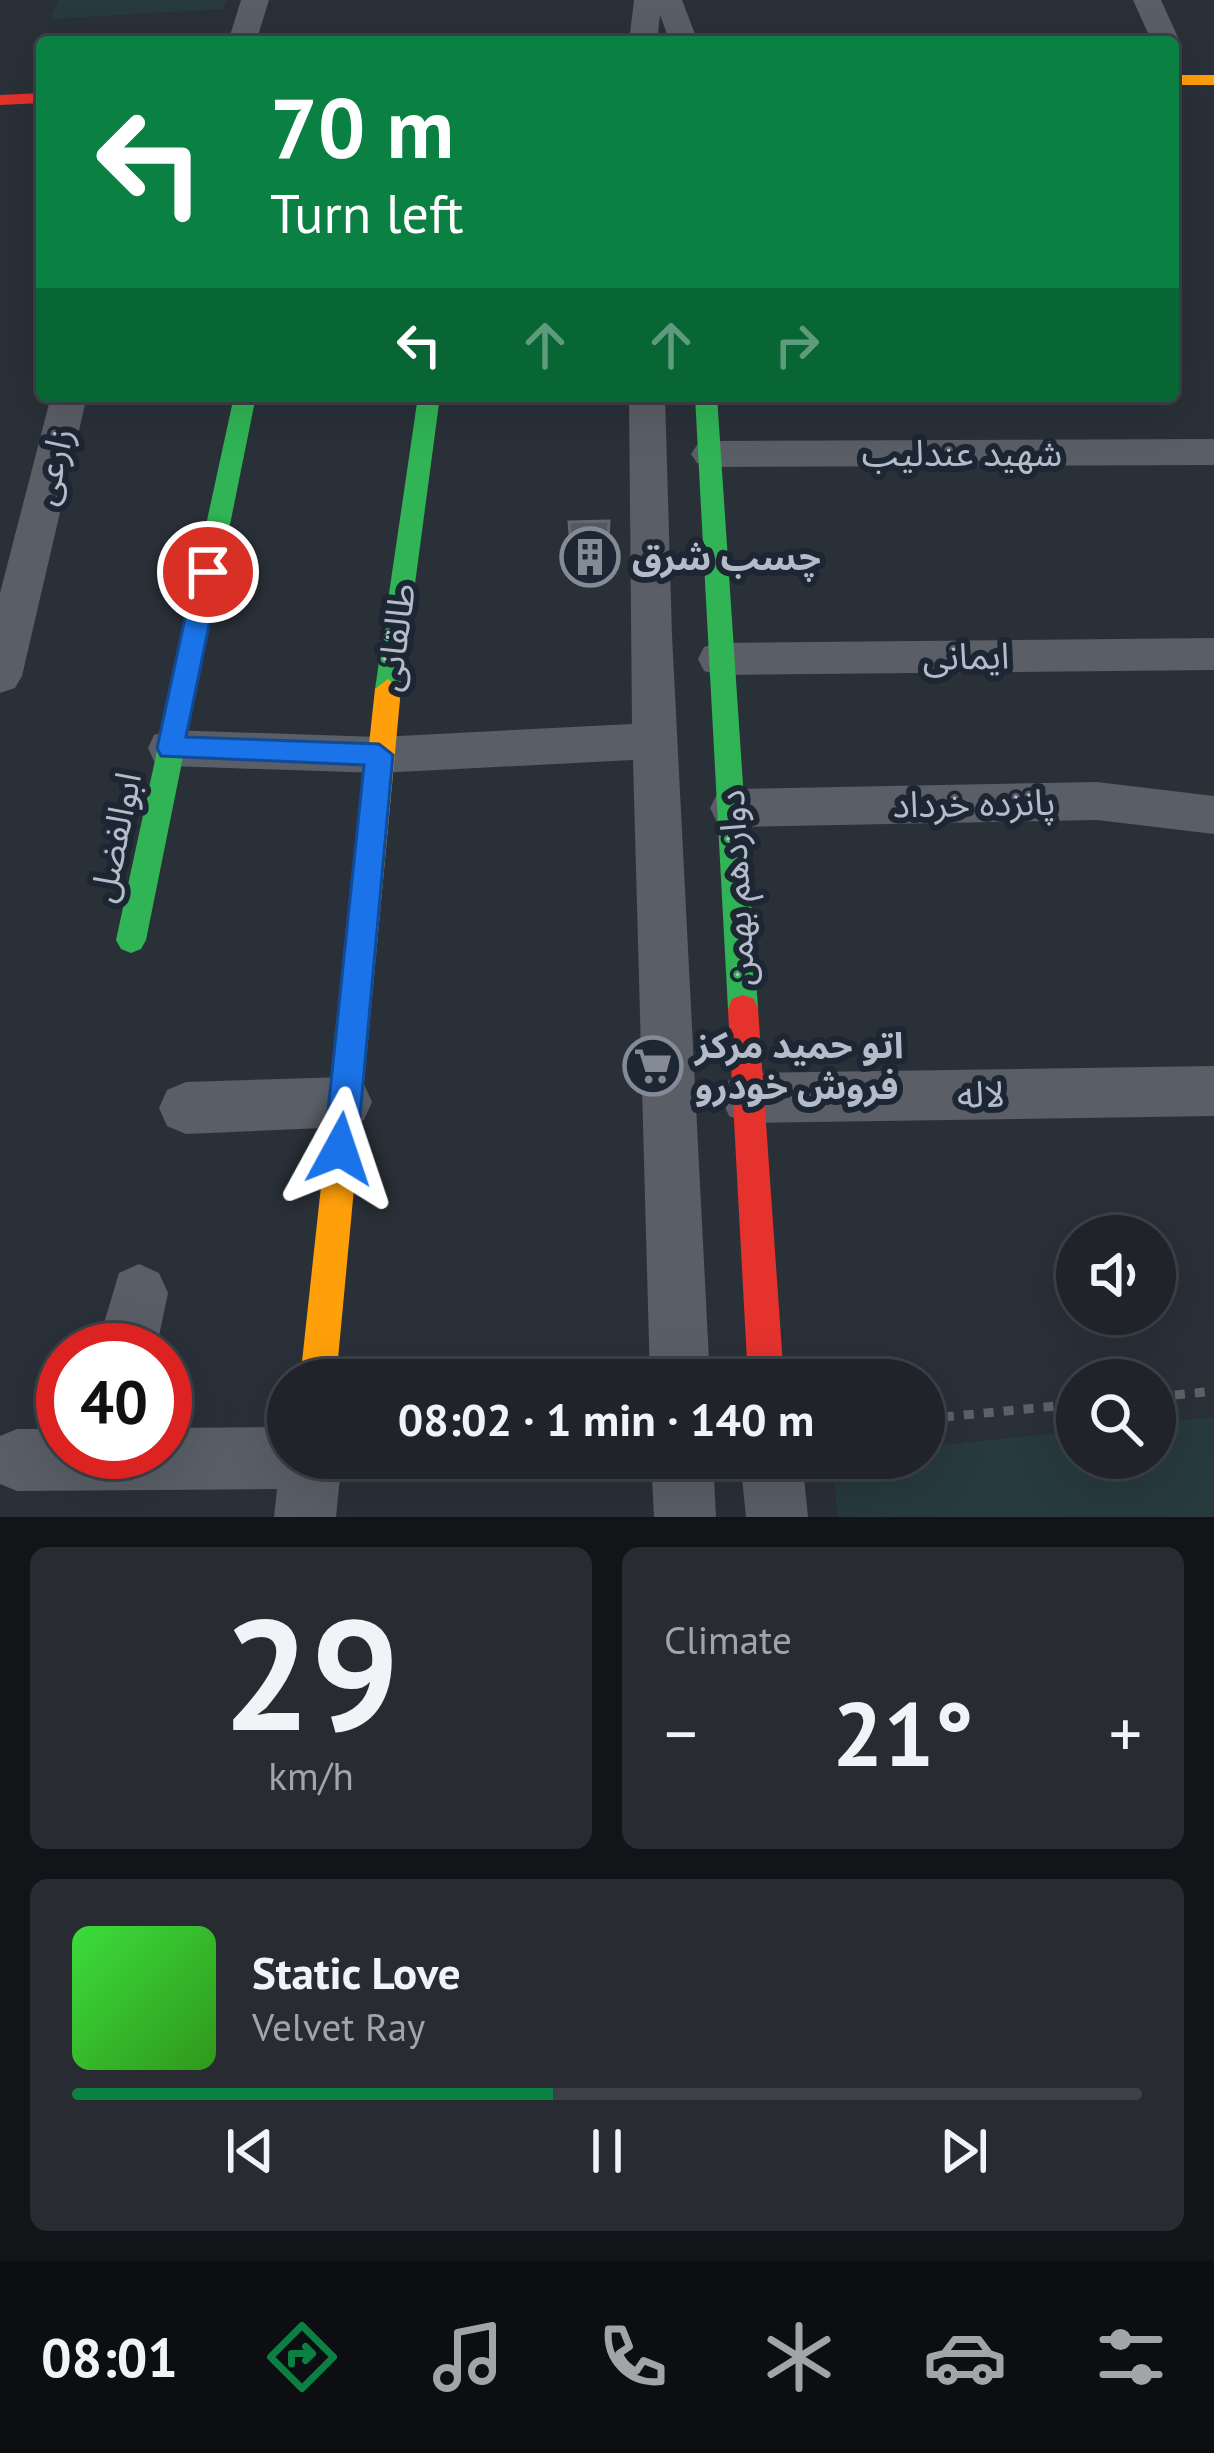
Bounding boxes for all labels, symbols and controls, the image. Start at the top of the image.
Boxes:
text: 70 m [270,72,454,181]
icon: left [72,84,228,240]
text: Turn left [270,178,464,248]
icon: left [386,312,452,378]
icon: ahead [512,312,578,378]
icon: ahead [638,312,704,378]
icon: right [764,312,830,378]
street label: زارعی [19,422,84,509]
street label: شهید عندلیب [862,429,1062,476]
pin [157,521,259,623]
building icon: چسب شرق [559,526,621,588]
place label: چسب شرق [632,533,821,582]
icon: arrive [175,539,241,605]
street label: طالقانی [364,580,425,694]
street label: ایمانی [922,631,1010,680]
street label: ابوالفضل [78,768,151,906]
street label: پانزده خرداد [892,778,1056,829]
street label: دوازدهم بهمن [707,788,769,987]
place label: اتو حمید مرکز فروش خودرو [693,1021,903,1109]
supermarket icon: اتو حمید مرکز فروش خودرو [622,1035,684,1097]
street label: لاله [957,1070,1005,1117]
position arrow [277,1086,403,1212]
map controls [1056,1215,1176,1479]
button: sound [1056,1215,1176,1335]
speed limit sign: 40 [36,1323,192,1479]
button: search [1056,1359,1176,1479]
text: 08:02 · 1 min · 140 m [398,1390,814,1448]
text: 29 [223,1571,399,1773]
text: Climate [664,1614,792,1665]
text: 21° [832,1674,974,1791]
text: − [664,1690,697,1775]
text: + [1109,1690,1142,1775]
text: km/h [268,1750,354,1801]
text: Static Love [252,1943,461,2001]
text: Velvet Ray [252,2001,425,2052]
icon: previous [217,2118,283,2184]
icon: pause [574,2118,640,2184]
icon: next [931,2118,997,2184]
icon: directions [260,2315,344,2399]
icon: music [426,2315,510,2399]
icon: phone [591,2315,675,2399]
icon: climate [757,2315,841,2399]
icon: car [923,2315,1007,2399]
icon: filters [1089,2315,1173,2399]
text: 08:01 [41,2322,178,2392]

